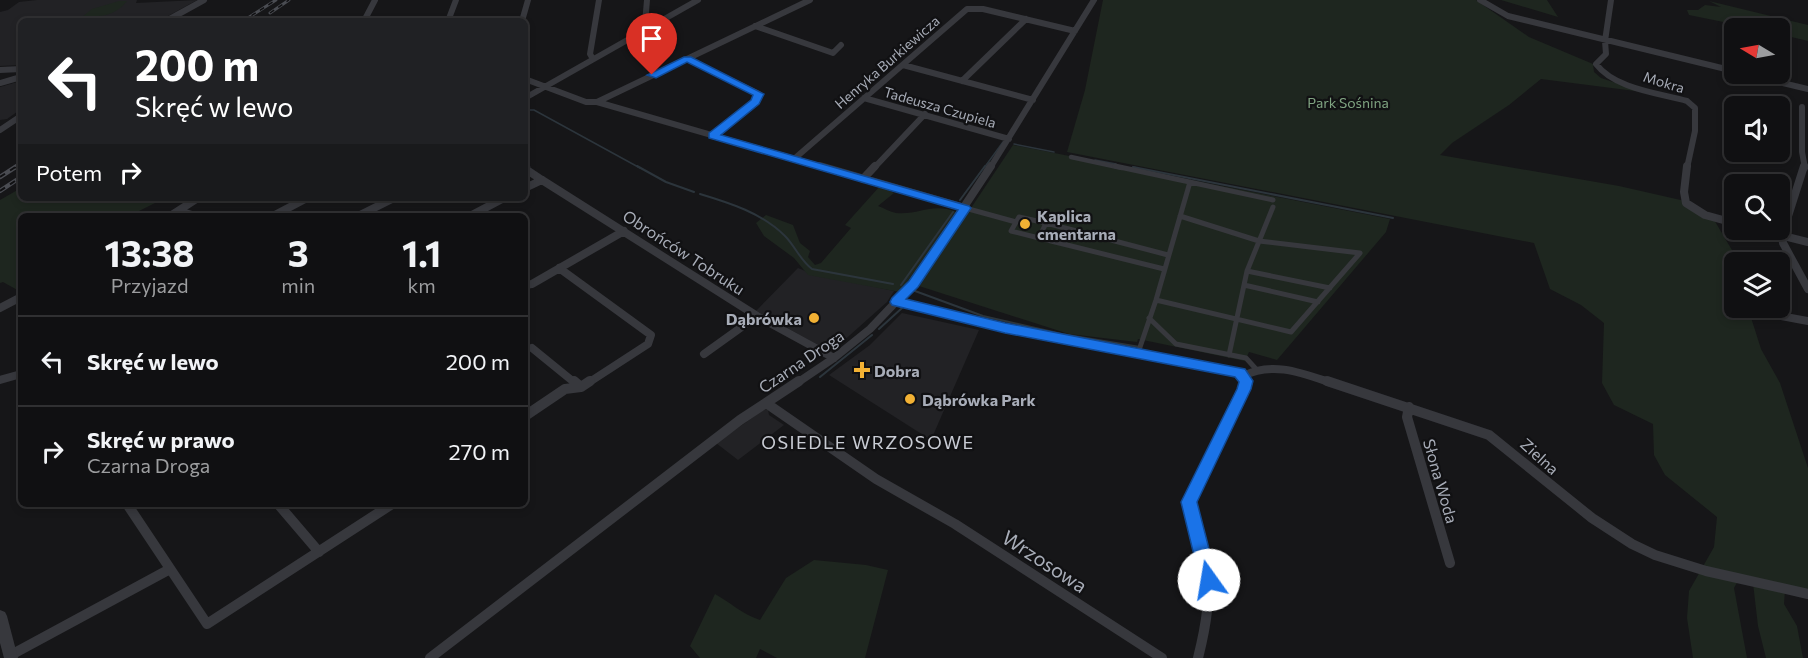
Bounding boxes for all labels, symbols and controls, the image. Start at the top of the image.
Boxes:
street label: Henryka Burkiewicza [831,12,943,112]
pin [626,13,677,75]
north arrow [1724,18,1790,84]
map controls [1724,18,1790,318]
icon: arrive [635,22,668,55]
text: 200 m [135,38,259,90]
icon: left [36,42,114,120]
street label: Mokra [1641,68,1687,96]
street label: Tadeusza Czupiela [882,83,998,131]
text: Skręć w lewo [135,90,293,123]
park label: Park Sośnina [1307,94,1389,111]
button: sound [1724,96,1790,162]
icon: right [114,156,147,189]
text: Potem [36,159,102,186]
button: search [1724,174,1790,240]
street label: Obrońców Tobruku [620,206,748,298]
place label: Kaplica cmentarna [1037,206,1116,243]
marker: Kaplica cmentarna [1018,217,1032,231]
text: 13:38 [105,230,195,274]
text: 3 [288,230,309,274]
text: 1.1 [402,230,441,274]
button: layers [1724,252,1790,318]
text: Przyjazd [111,273,189,297]
text: min [281,273,315,297]
text: km [408,273,436,297]
place label: Dąbrówka [726,309,802,328]
marker: Dąbrówka [807,311,821,325]
street label: Czarna Droga [755,326,847,396]
icon: left [36,345,69,378]
text: Skręć w lewo [87,348,219,375]
text: 200 m [446,348,510,375]
place label: Dobra [874,361,920,380]
marker: Dobra [855,363,869,377]
place label: Dąbrówka Park [922,390,1037,409]
marker: Dąbrówka Park [903,392,917,406]
text: Skręć w prawo [87,426,235,453]
district label: OSIEDLE WRZOSOWE [761,431,975,453]
street label: Zielna [1517,434,1563,478]
icon: right [36,435,69,468]
street label: Słona Woda [1420,437,1462,525]
text: 270 m [449,438,510,465]
text: Czarna Droga [87,453,210,477]
street label: Wrzosowa [998,525,1092,597]
position arrow [1177,548,1241,612]

